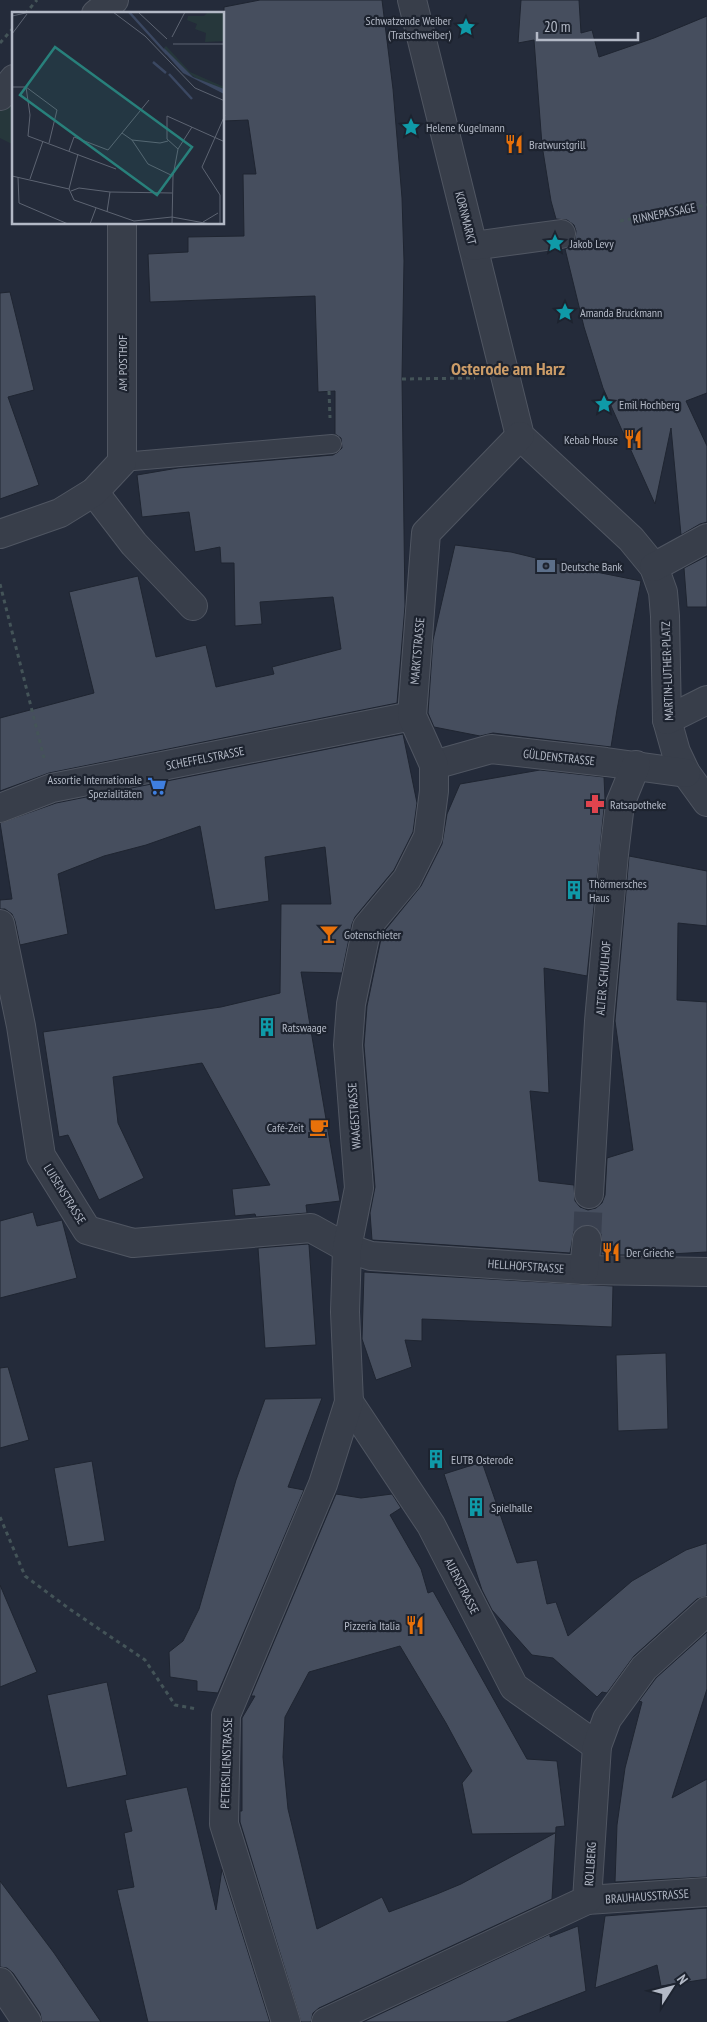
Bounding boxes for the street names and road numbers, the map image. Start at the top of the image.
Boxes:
street label: KORNMARKT [452,190,480,247]
street label: RINNEPASSAGE [631,200,697,226]
street label: AM POSTHOF [115,335,130,391]
street label: MARKTSTRASSE [407,617,427,685]
street label: MARTIN-LUTHER-PLATZ [658,621,676,721]
street label: SCHEFFELSTRASSE [165,743,245,773]
street label: GÜLDENSTRASSE [522,746,596,768]
street label: ALTER SCHULHOF [592,940,614,1016]
street label: WAAGESTRASSE [344,1082,364,1150]
street label: LUISENSTRASSE [41,1161,89,1227]
street label: HELLHOFSTRASSE [487,1256,565,1276]
street label: AUENSTRASSE [442,1556,482,1616]
street label: PETERSILIENSTRASSE [217,1717,235,1809]
street label: ROLLBERG [581,1841,599,1887]
street label: BRAUHAUSSTRASSE [605,1886,689,1906]

